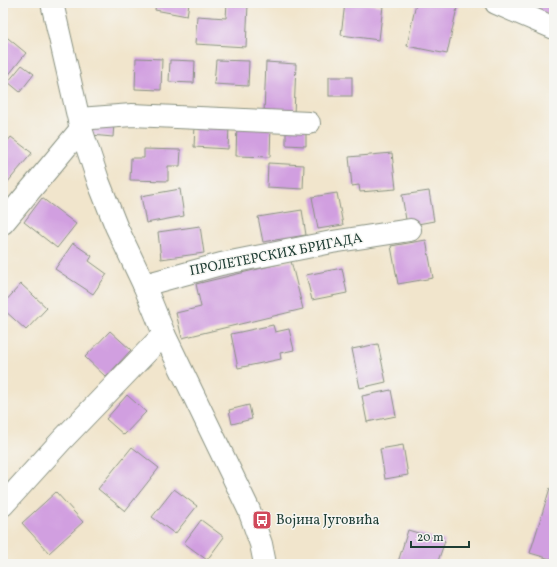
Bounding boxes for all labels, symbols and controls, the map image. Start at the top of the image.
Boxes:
street label: ПРОЛЕТЕРСКИХ БРИГАДА [188,229,364,281]
bus stop icon: Војина Југовића [251,509,273,531]
place label: Војина Југовића [276,511,380,530]
scale bar [411,523,469,549]
text: 20 m [417,530,444,546]

